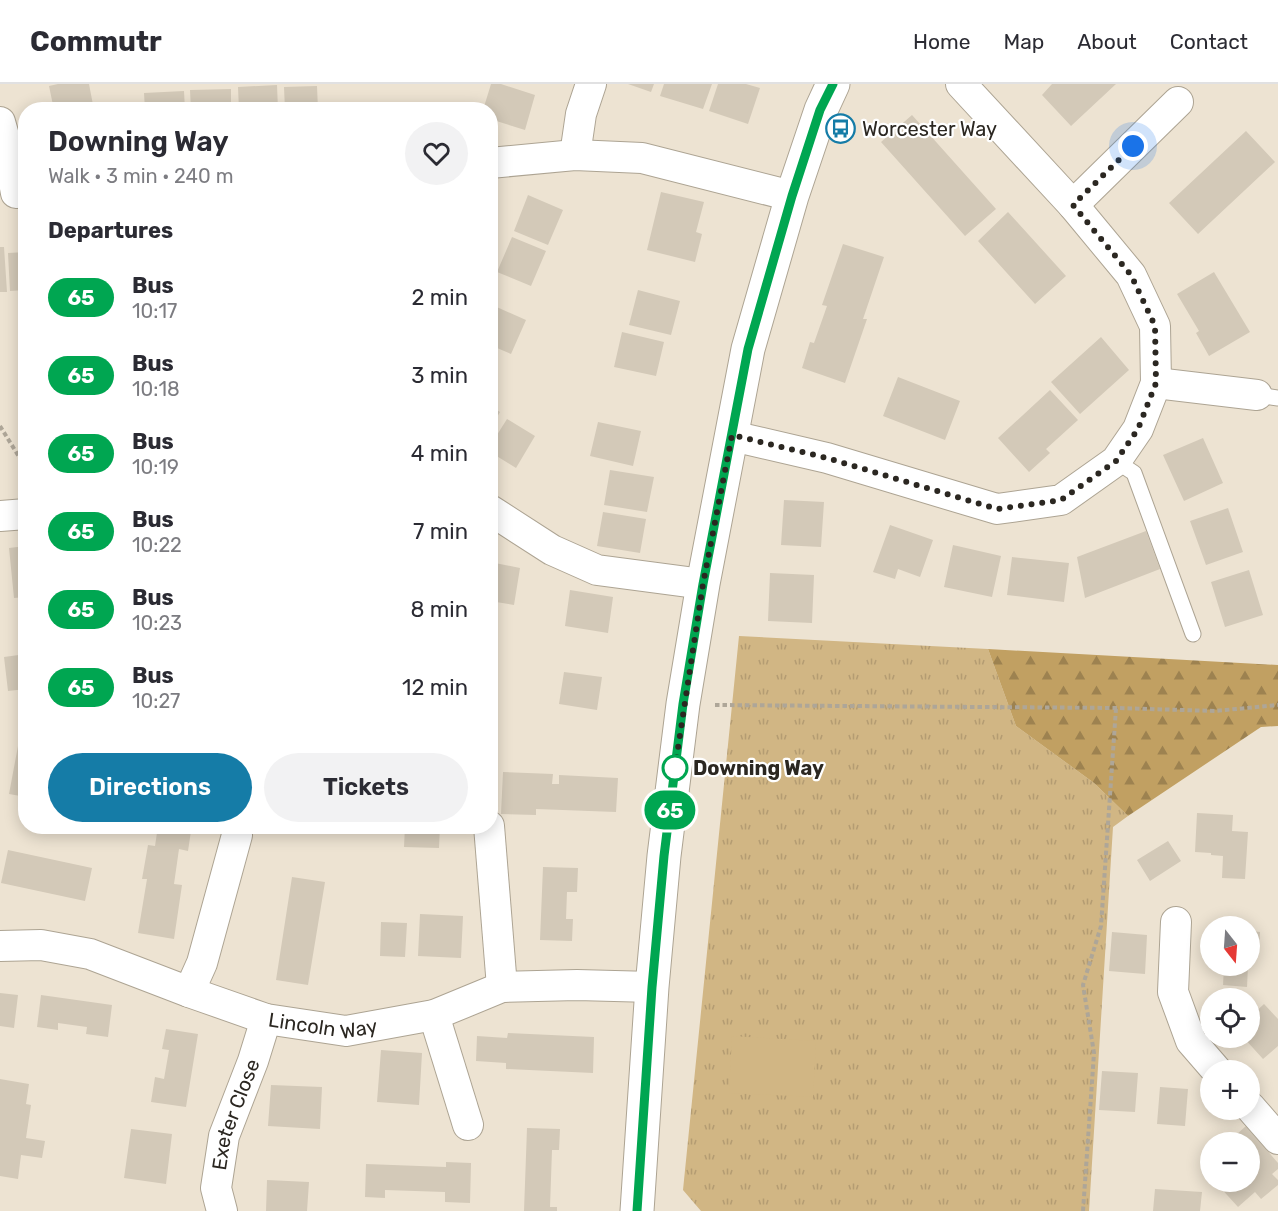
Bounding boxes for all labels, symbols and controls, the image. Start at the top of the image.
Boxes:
text: Commutr [30,25,162,58]
text: Home [913,29,970,54]
text: Map [1003,29,1044,54]
text: About [1077,29,1137,54]
text: Contact [1170,29,1248,54]
bus stop icon: Worcester Way [825,113,857,145]
place label: Worcester Way [862,117,997,141]
button: heart [405,122,468,185]
text: Downing Way [48,125,229,158]
your location [1118,131,1148,161]
text: Walk · 3 min · 240 m [48,164,233,188]
text: Departures [48,217,173,244]
text: Bus [132,272,174,299]
text: 2 min [411,284,468,311]
text: 65 [67,285,95,310]
text: 10:17 [132,299,177,323]
text: Bus [132,350,174,377]
text: 3 min [411,362,468,389]
text: 65 [67,363,95,388]
text: 10:18 [132,377,180,401]
text: Bus [132,428,174,455]
text: 4 min [411,440,468,467]
text: 65 [67,441,95,466]
text: 10:19 [132,455,179,479]
text: Bus [132,506,174,533]
text: 7 min [413,518,468,545]
text: 65 [67,519,95,544]
text: 10:22 [132,533,182,557]
text: Bus [132,584,174,611]
text: 8 min [410,596,468,623]
text: 65 [67,597,95,622]
text: 10:23 [132,611,182,635]
text: Bus [132,662,174,689]
text: 12 min [402,674,468,701]
text: 65 [67,675,95,700]
text: 10:27 [132,689,180,713]
button: Directions [48,753,252,822]
button: Tickets [264,753,468,822]
marker: Downing Way [662,755,688,781]
place label: Downing Way [693,756,824,780]
line badge: 65 [643,790,697,830]
text: 65 [656,798,684,823]
north arrow [1200,916,1260,976]
map controls [1200,916,1260,1192]
button: locate [1200,988,1260,1048]
street label: Lincoln Way [267,1008,379,1044]
street label: Exeter Close [207,1056,265,1172]
button: + [1200,1060,1260,1120]
button: − [1200,1132,1260,1192]

